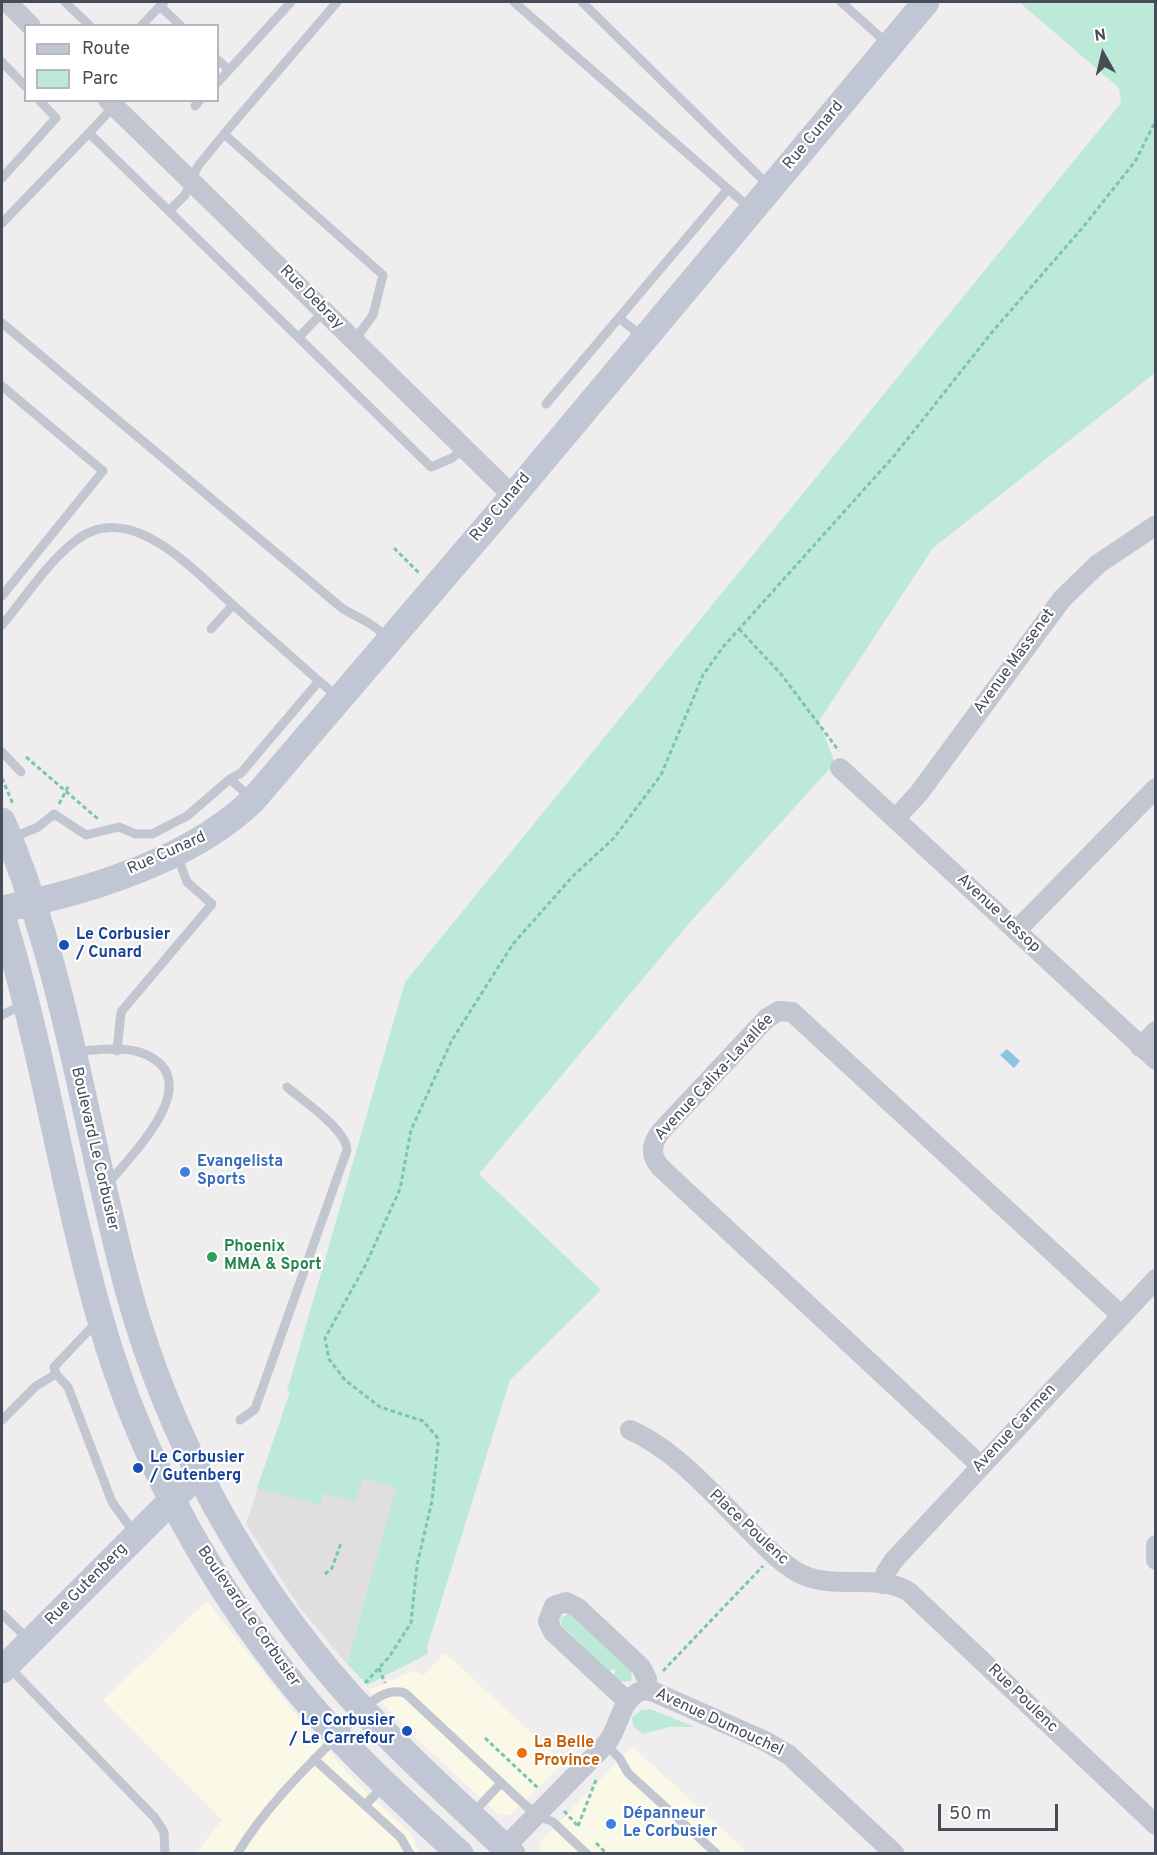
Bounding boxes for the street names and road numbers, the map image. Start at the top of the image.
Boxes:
street label: Rue Cunard [780,98,848,174]
street label: Rue Debray [275,262,347,334]
street label: Rue Cunard [467,470,535,546]
street label: Avenue Massenet [970,606,1060,718]
street label: Rue Cunard [125,828,209,880]
street label: Avenue Jessop [952,870,1044,958]
street label: Avenue Calixa-Lavallée [651,1011,779,1145]
street label: Boulevard Le Corbusier [66,1065,122,1233]
street label: Avenue Carmen [969,1381,1061,1477]
street label: Place Poulenc [704,1486,792,1570]
street label: Rue Gutenberg [42,1540,132,1630]
street label: Boulevard Le Corbusier [192,1543,304,1691]
street label: Rue Poulenc [983,1661,1061,1737]
street label: Avenue Dumouchel [652,1685,786,1761]

